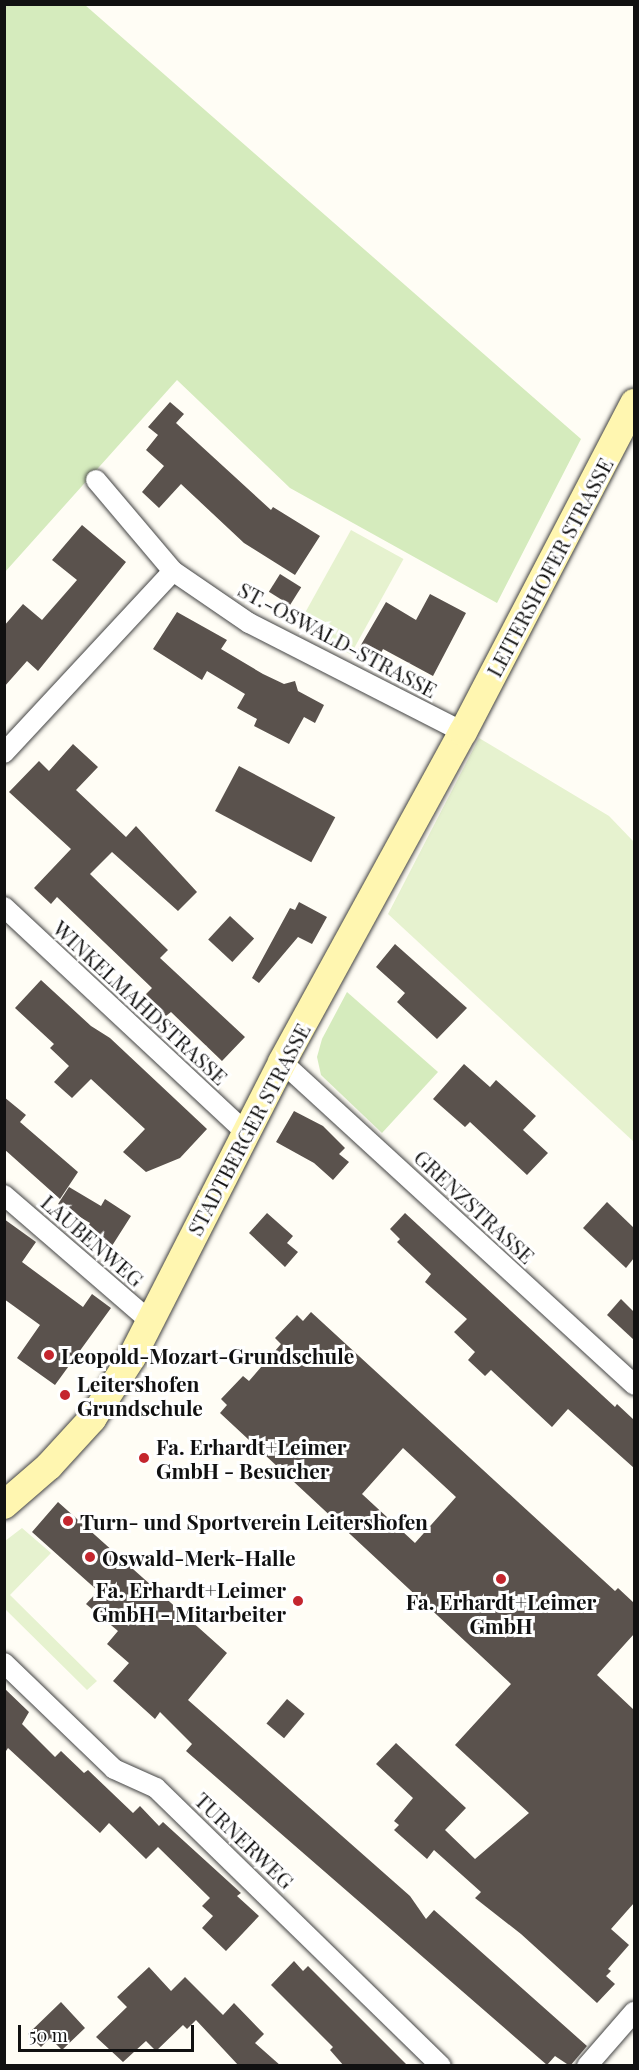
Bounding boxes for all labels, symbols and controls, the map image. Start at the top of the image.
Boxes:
street label: LEITERSHOFER STRASSE [481,453,617,681]
street label: ST.-OSWALD-STRASSE [234,576,442,702]
street label: WINKELMAHDSTRASSE [49,915,233,1089]
street label: STADTBERGER STRASSE [181,1019,315,1239]
street label: GRENZSTRASSE [410,1144,540,1268]
street label: LAUBENWEG [37,1189,149,1291]
place label: Leopold-Mozart-Grundschule [61,1342,354,1368]
marker: Leopold-Mozart-Grundschule [42,1348,56,1362]
place label: Leitershofen Grundschule [77,1370,203,1420]
marker: Leitershofen Grundschule [58,1388,72,1402]
place label: Fa. Erhardt+Leimer GmbH - Besucher [156,1433,347,1483]
marker: Fa. Erhardt+Leimer GmbH - Besucher [137,1451,151,1465]
place label: Turn- und Sportverein Leitershofen [80,1508,428,1534]
marker: Turn- und Sportverein Leitershofen [61,1514,75,1528]
place label: Oswald-Merk-Halle [102,1544,296,1570]
marker: Oswald-Merk-Halle [83,1550,97,1564]
marker: Fa. Erhardt+Leimer GmbH [494,1572,508,1586]
place label: Fa. Erhardt+Leimer GmbH - Mitarbeiter [92,1576,286,1626]
place label: Fa. Erhardt+Leimer GmbH [406,1588,596,1638]
marker: Fa. Erhardt+Leimer GmbH - Mitarbeiter [291,1594,305,1608]
street label: TURNERWEG [190,1787,300,1893]
scale bar [21,2013,196,2051]
text: 50 m [29,2023,68,2047]

